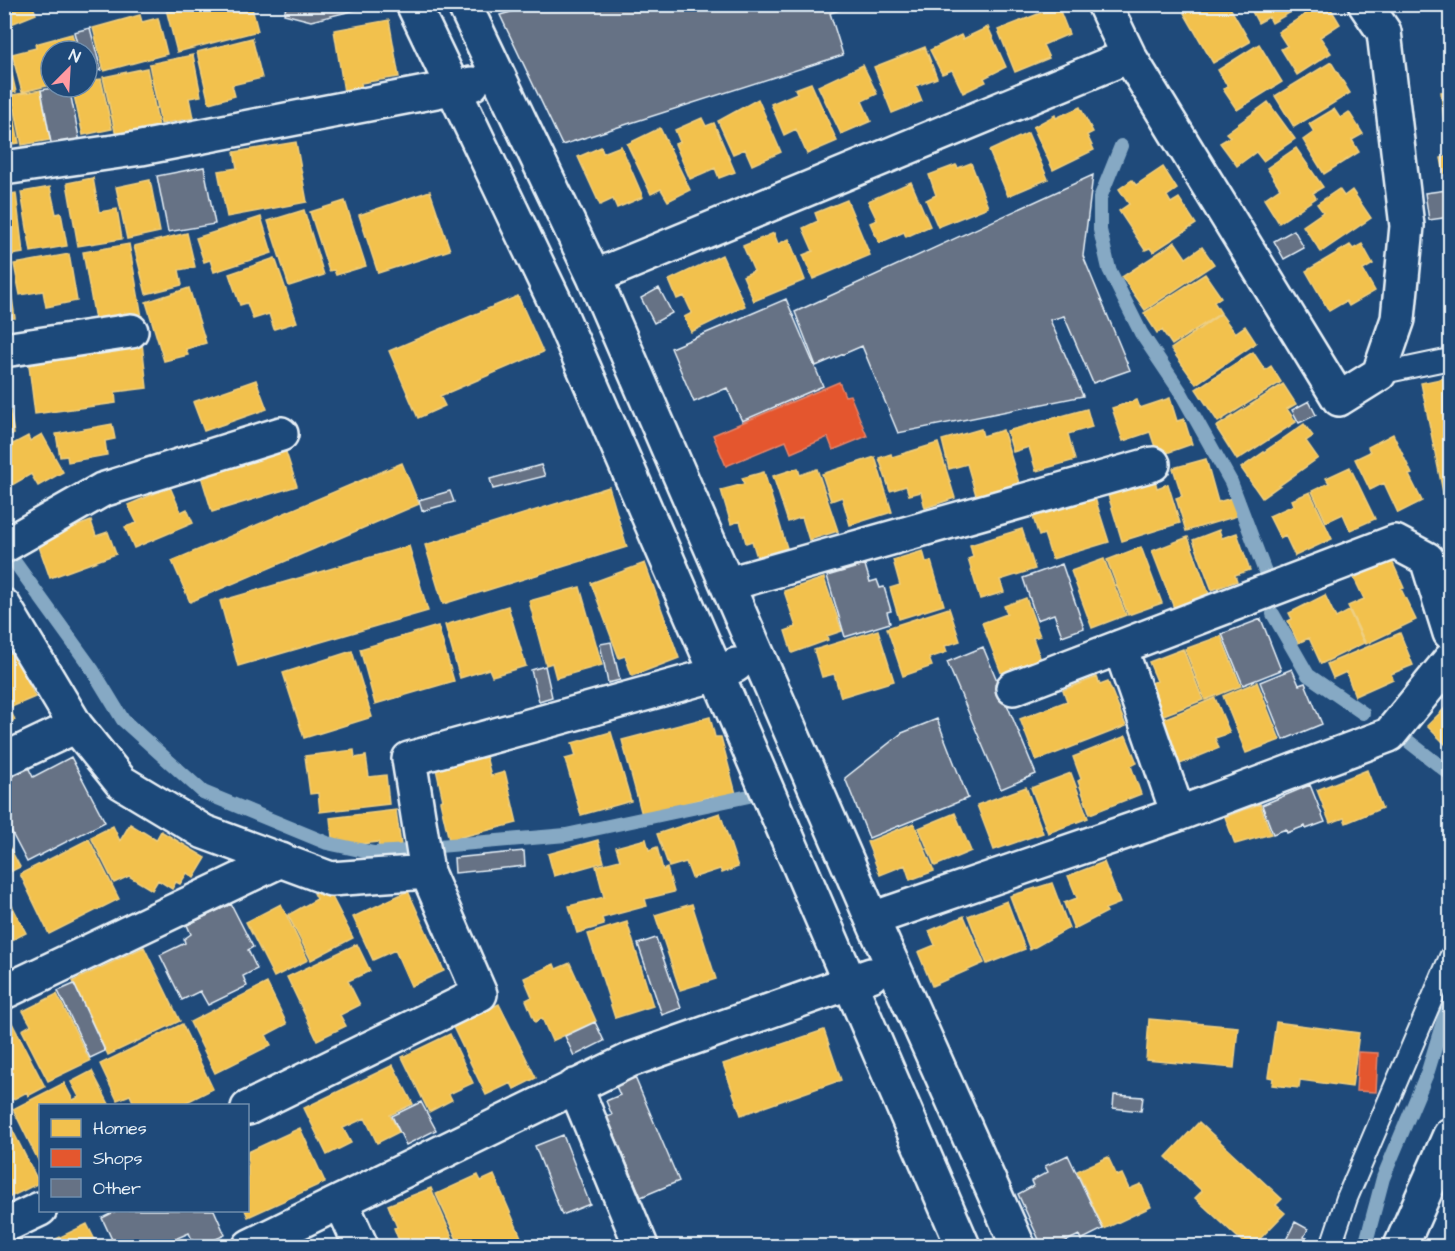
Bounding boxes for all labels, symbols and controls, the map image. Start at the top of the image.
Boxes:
north arrow [39,39,99,99]
text: N [66,44,84,68]
legend [39,1104,249,1212]
text: Homes [93,1116,147,1141]
text: Shops [93,1146,143,1171]
text: Other [93,1176,141,1201]

